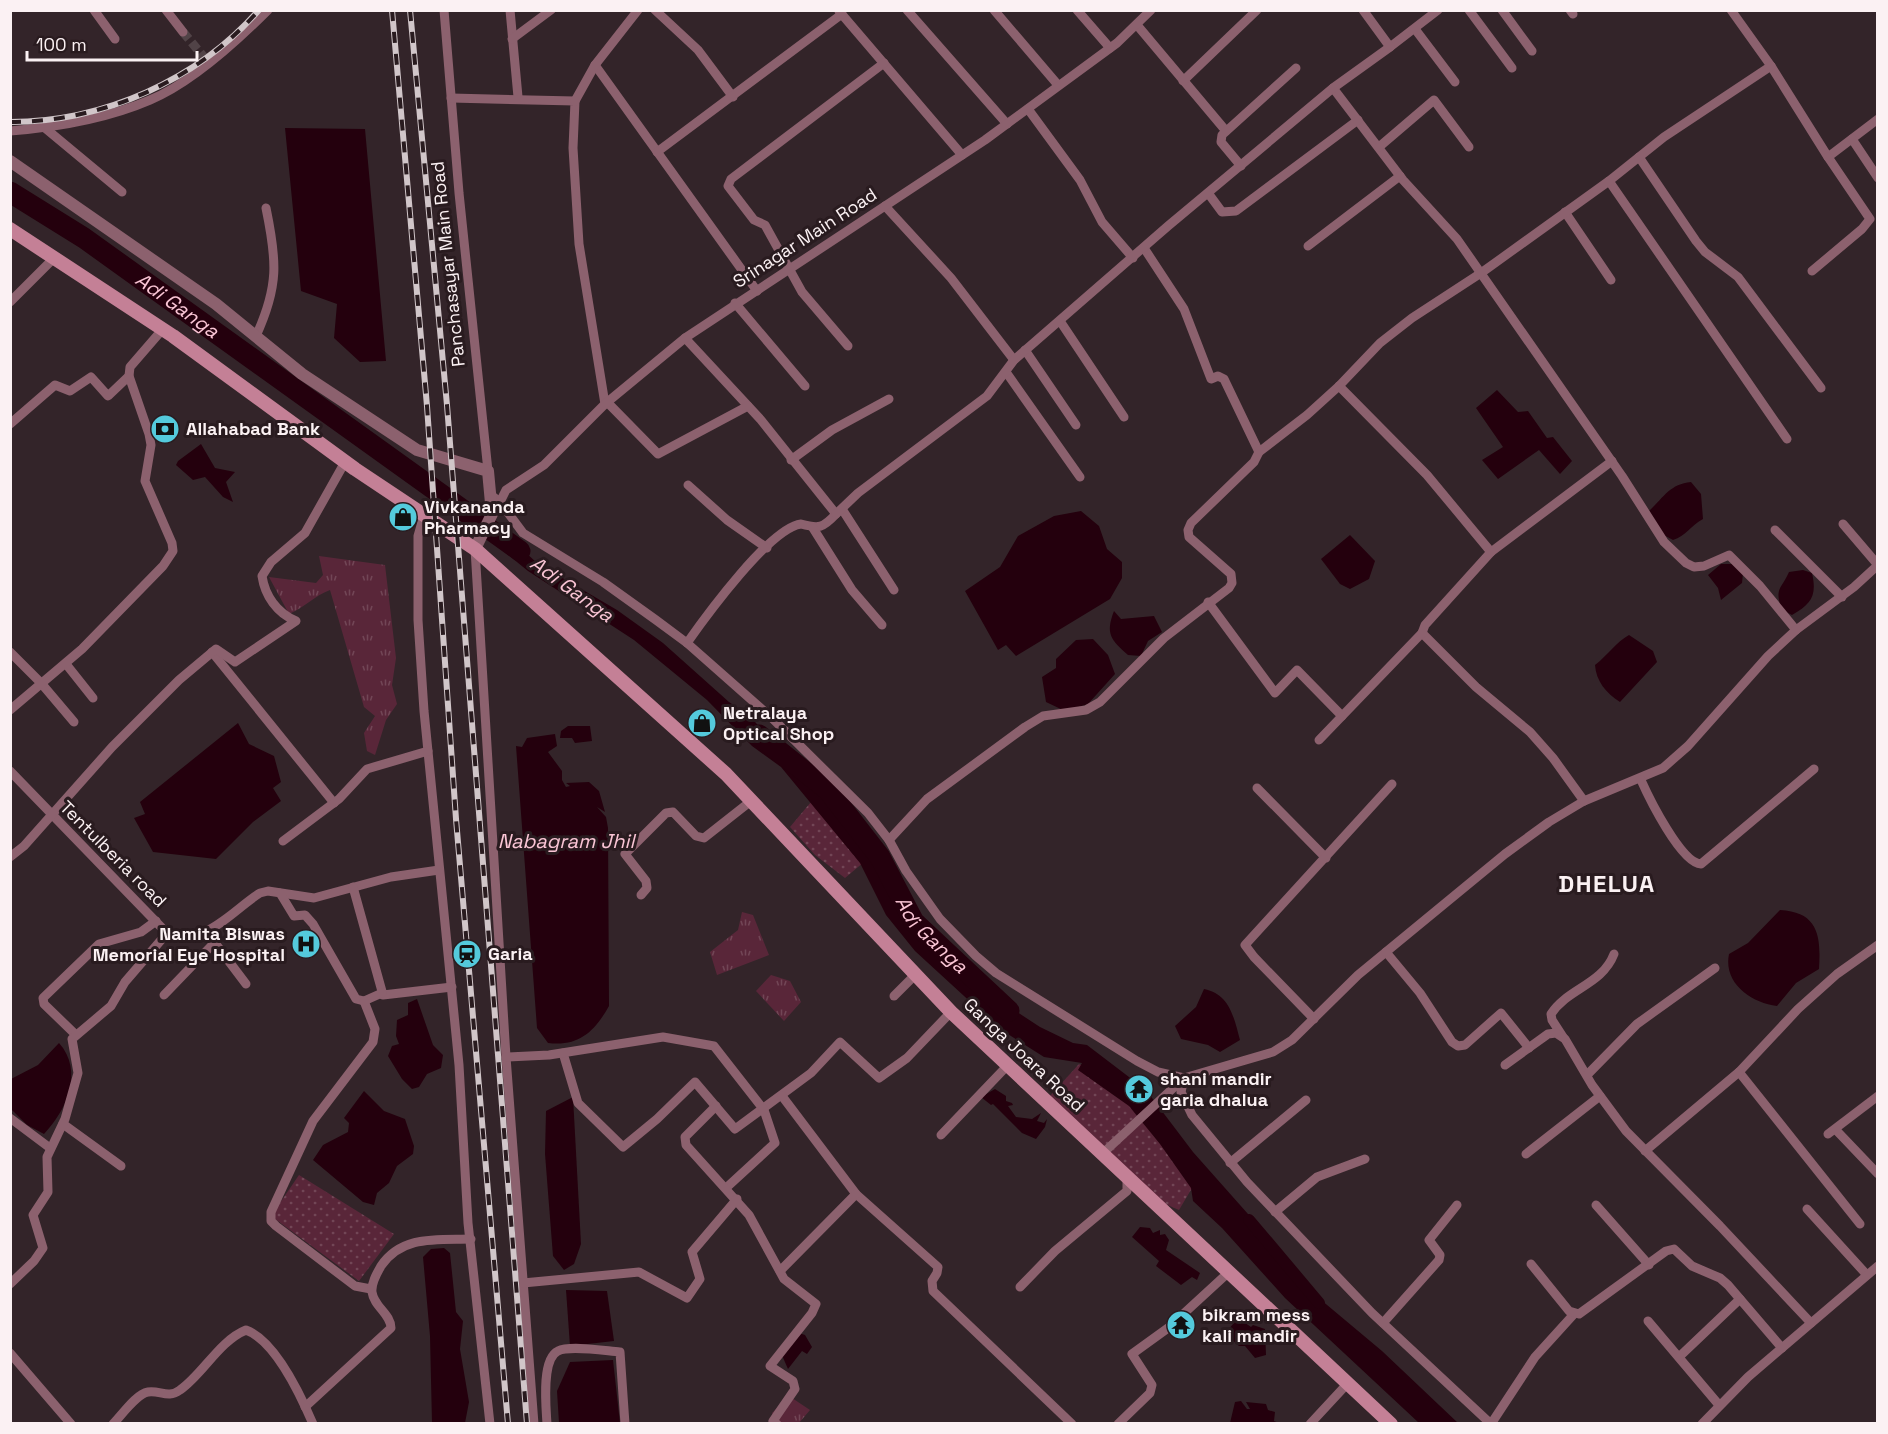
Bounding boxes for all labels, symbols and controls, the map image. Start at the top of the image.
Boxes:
scale bar [27,24,196,62]
text: 100 m [36,33,87,56]
street label: Panchasayar Main Road [425,160,470,368]
street label: Srinagar Main Road [728,182,881,293]
water label: Adi Ganga [130,266,225,344]
bank icon: Allahabad Bank [149,413,181,445]
place label: Allahabad Bank [186,417,320,440]
place label: Vivkananda Pharmacy [424,495,525,539]
shop icon: Vivkananda Pharmacy [387,501,419,533]
water label: Adi Ganga [525,550,619,628]
place label: Netralaya Optical Shop [723,701,834,745]
shop icon: Netralaya Optical Shop [686,707,718,739]
street label: Tentulberia road [55,795,172,912]
water label: Nabagram Jhil [498,828,636,854]
district label: DHELUA [1558,868,1656,899]
water label: Adi Ganga [890,891,974,979]
place label: Namita Biswas Memorial Eye Hospital [93,922,285,966]
hospital icon: Namita Biswas Memorial Eye Hospital [290,928,322,960]
station icon: Garia [451,938,483,970]
place label: Garia [488,942,533,965]
street label: Ganga Joara Road [959,993,1090,1117]
place label: shani mandir garia dhalua [1160,1067,1272,1111]
temple icon: shani mandir garia dhalua [1123,1073,1155,1105]
place label: bikram mess kali mandir [1202,1303,1310,1347]
temple icon: bikram mess kali mandir [1165,1309,1197,1341]

